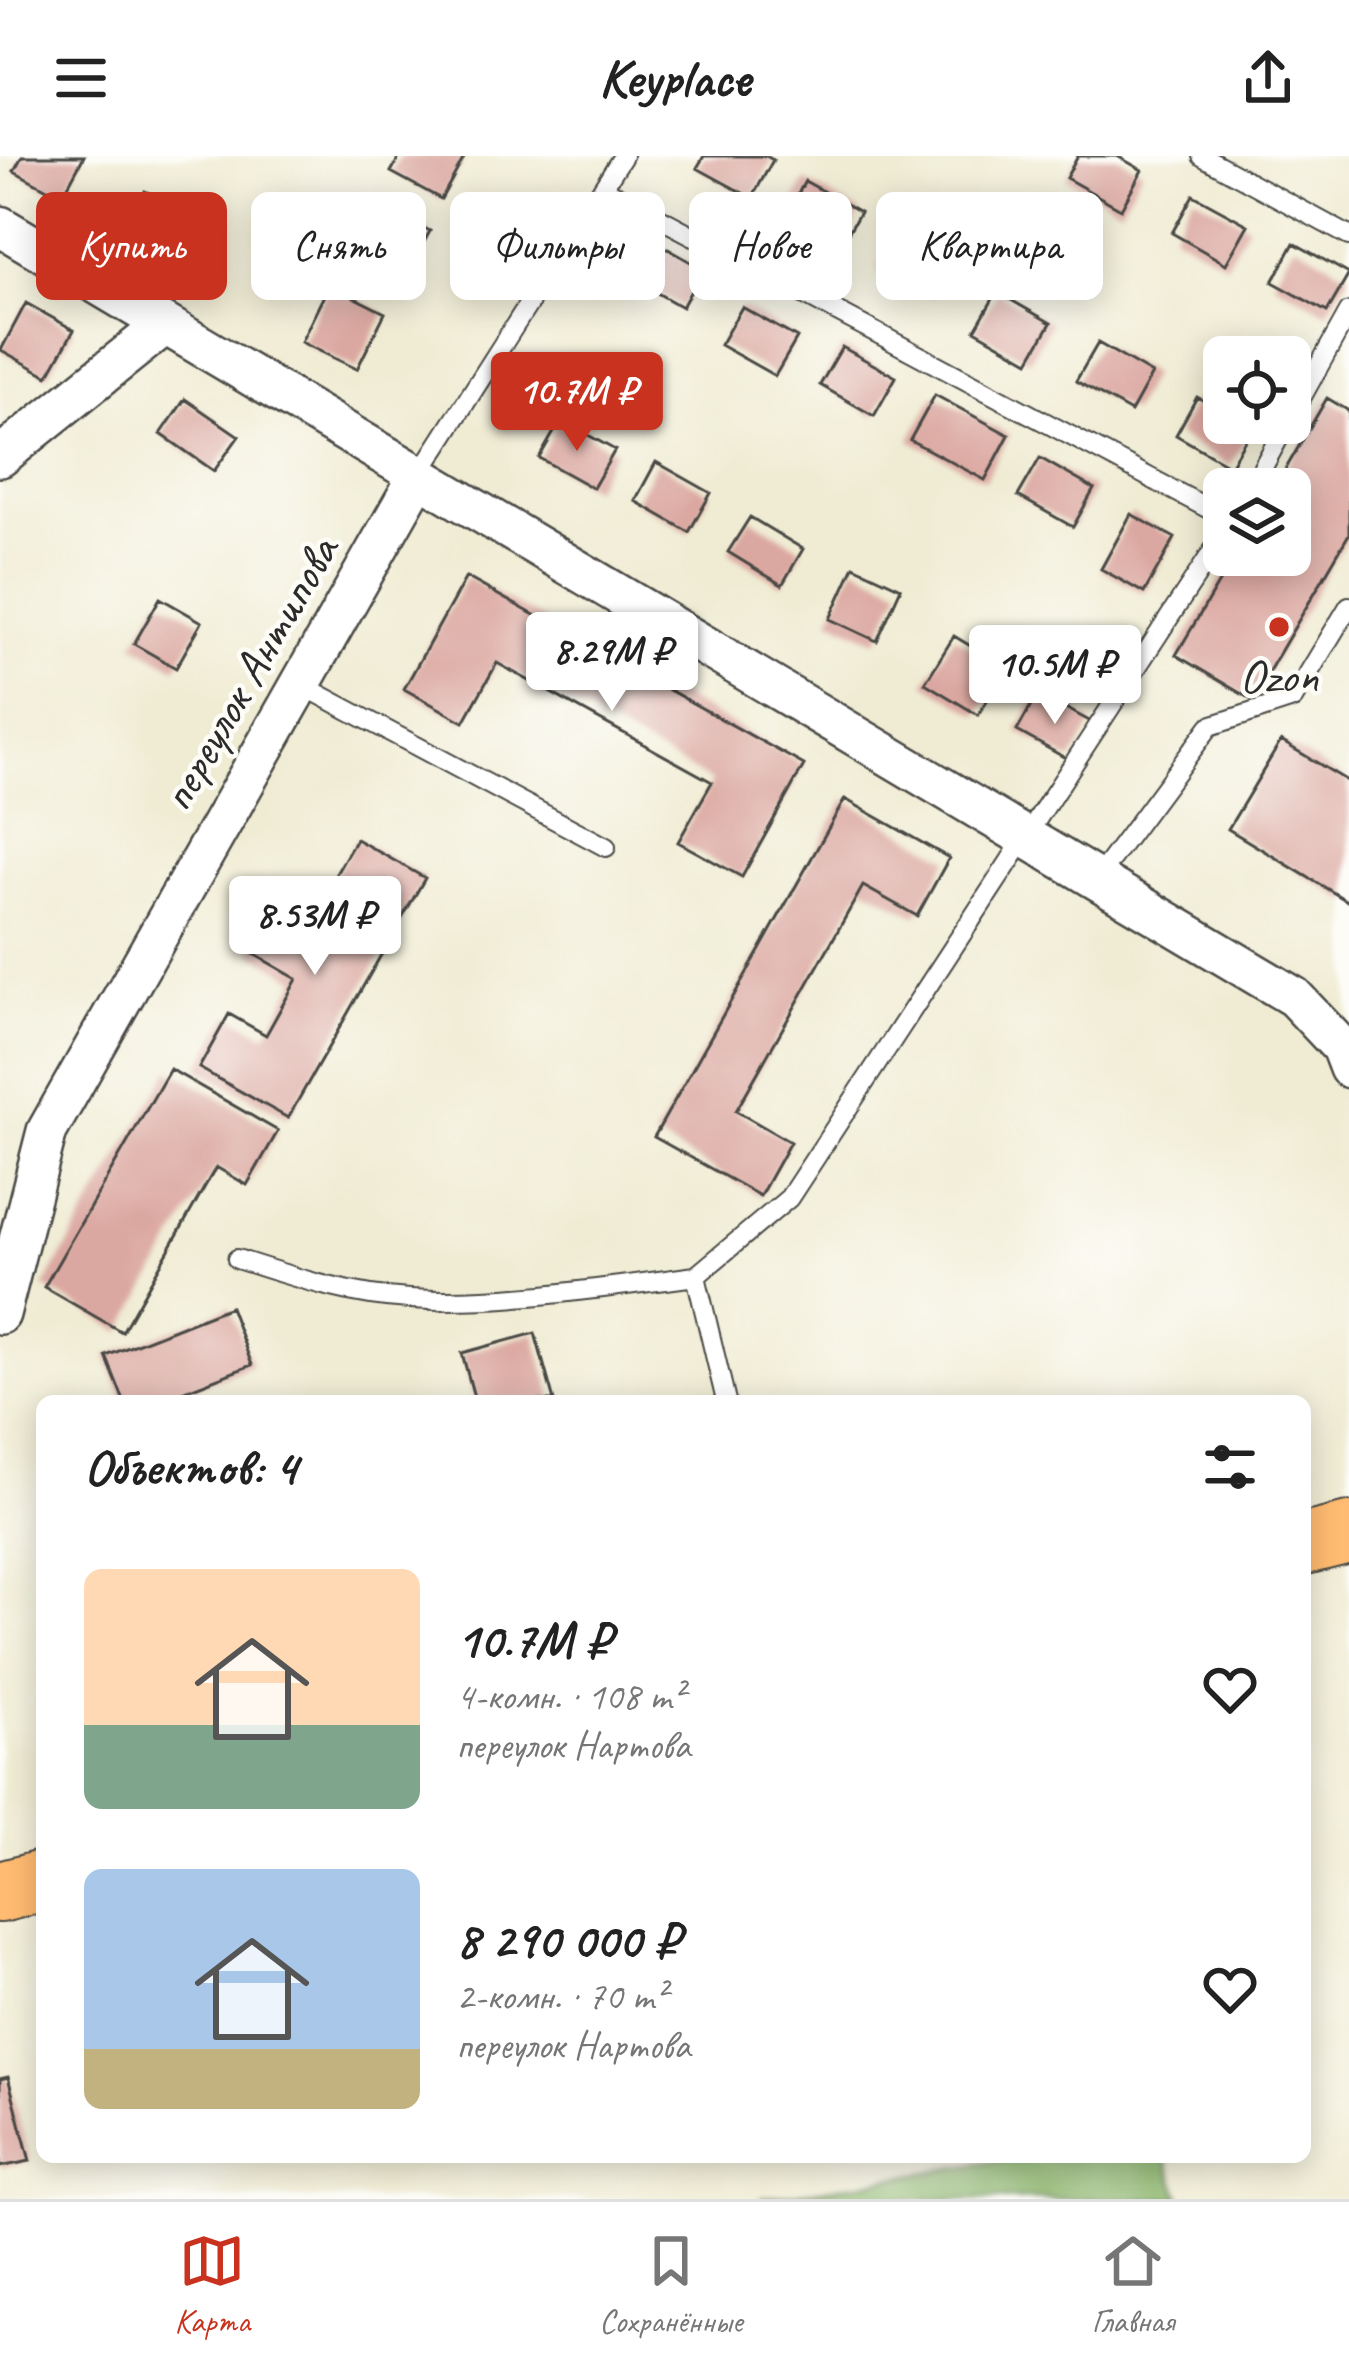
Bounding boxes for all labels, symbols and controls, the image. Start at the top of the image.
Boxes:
text: Keyplace [599,44,750,112]
icon: menu [48,45,114,111]
icon: share [1235,45,1301,111]
chip: Купить [36,192,227,300]
chip: Снять [251,192,426,300]
chip: Фильтры [450,192,665,300]
chip: Новое [689,192,852,300]
chip: Квартира [876,192,1103,300]
map controls [1203,336,1311,576]
button: locate [1203,336,1311,444]
pin: 10.7M ₽ [466,352,688,454]
text: 10.7M ₽ [518,366,636,415]
button: layers [1203,468,1311,576]
street label: переулок Антипова [146,523,353,821]
pin: 8.29M ₽ [501,612,723,714]
marker: Ozon [1266,614,1292,640]
pin: 10.5M ₽ [944,625,1166,727]
text: 8.29M ₽ [553,626,671,675]
text: 10.5M ₽ [996,639,1114,688]
place label: Ozon [1240,646,1319,706]
pin: 8.53M ₽ [204,876,426,978]
text: 8.53M ₽ [256,890,374,939]
icon: filters [1197,1434,1263,1500]
text: Объектов: 4 [84,1435,297,1499]
text: 10.7M ₽ [456,1608,611,1672]
icon: home [180,1617,324,1761]
icon: heart [1197,1656,1263,1722]
text: 4-комн. · 108 m² [456,1672,684,1721]
text: переулок Нартова [456,1721,690,1770]
text: 8 290 000 ₽ [456,1908,679,1972]
icon: home [180,1917,324,2061]
icon: heart [1197,1956,1263,2022]
text: 2-комн. · 70 m² [456,1972,666,2021]
text: переулок Нартова [456,2021,690,2070]
tab: Карта [175,2228,250,2342]
tab: Сохранённые [599,2228,743,2342]
tab: Главная [1092,2228,1174,2342]

